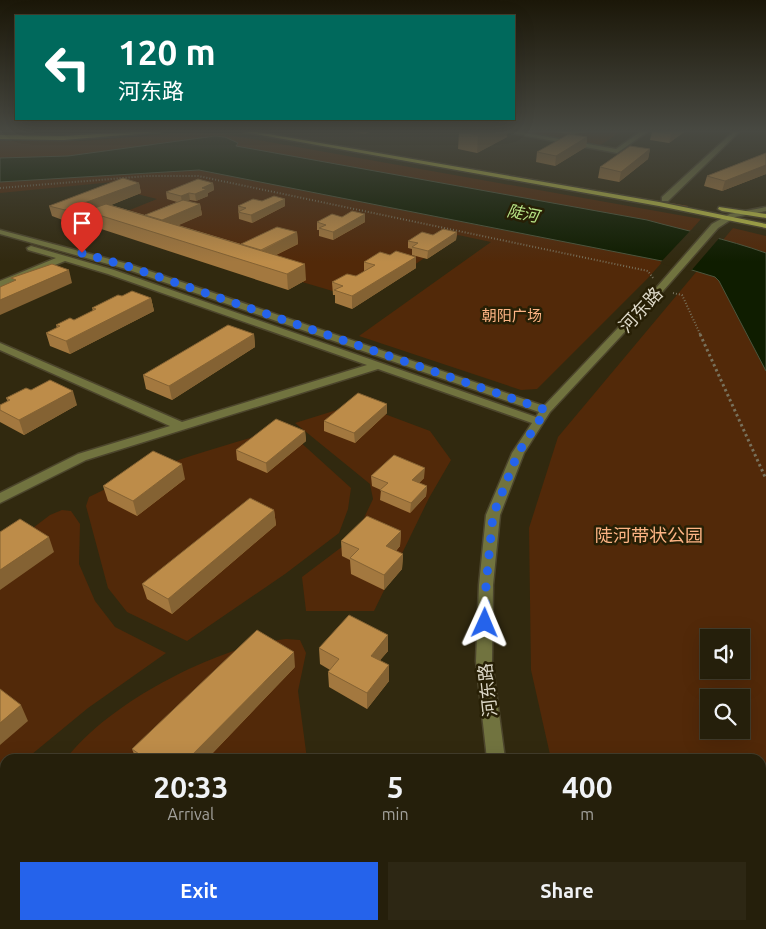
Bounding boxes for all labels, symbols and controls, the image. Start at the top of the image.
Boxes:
text: 120 m [118,32,216,72]
icon: left [35,35,100,100]
text: 河东路 [118,78,184,103]
water label: 陡河 [506,201,543,225]
pin [61,202,103,253]
icon: arrive [68,209,96,237]
street label: 河东路 [615,283,666,336]
park label: 朝阳广场 [482,307,542,324]
park label: 陡河带状公园 [595,525,703,545]
position arrow [458,596,510,648]
map controls [700,629,750,739]
button: sound [700,629,750,679]
street label: 河东路 [474,662,500,718]
button: search [700,689,750,739]
text: 20:33 [153,770,228,804]
text: 5 [387,770,404,804]
text: 400 [562,770,613,804]
text: Arrival [168,805,214,823]
text: min [382,805,409,823]
text: m [580,805,594,823]
button: Exit [20,862,378,920]
button: Share [388,862,746,920]

